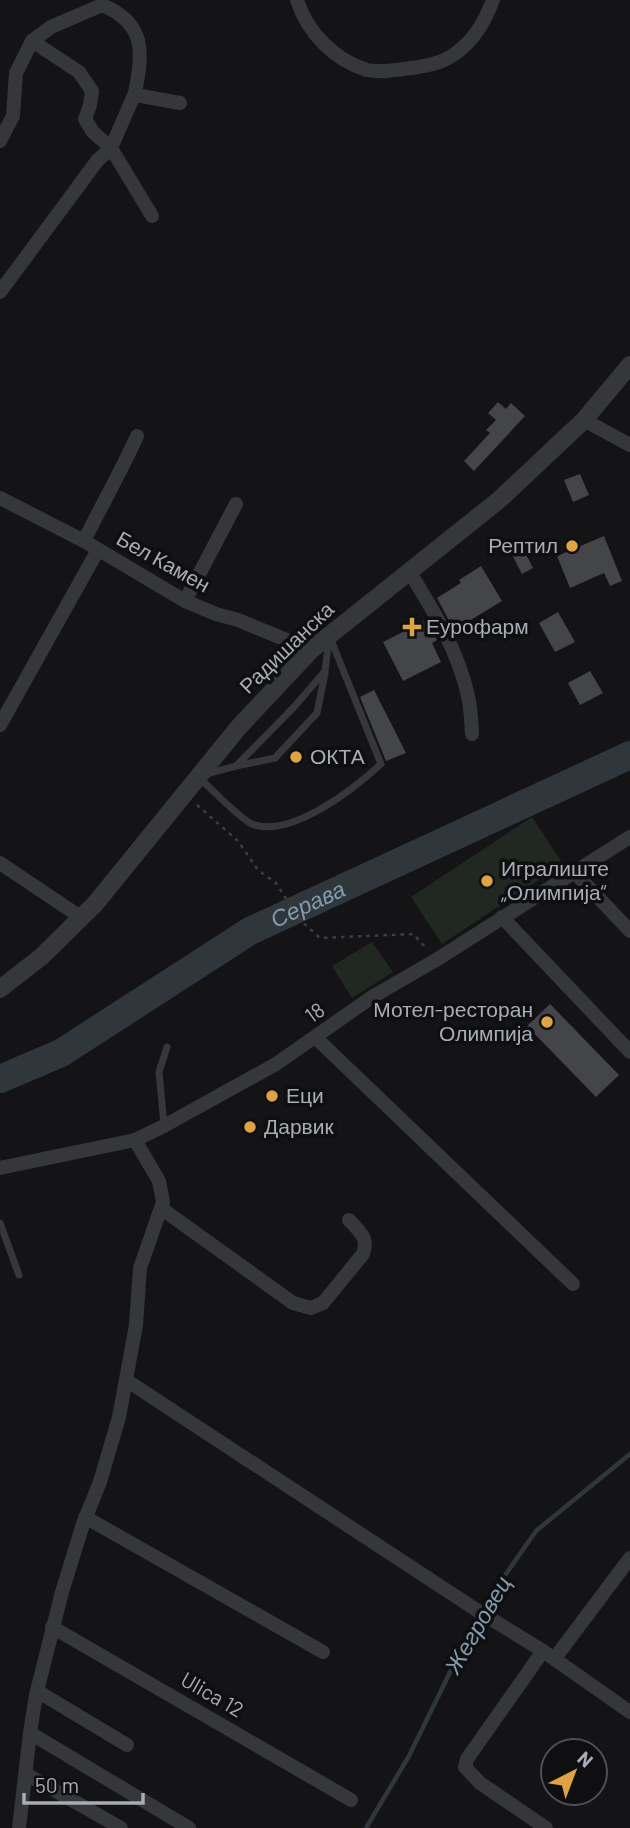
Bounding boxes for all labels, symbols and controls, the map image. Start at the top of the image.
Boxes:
street label: Бел Камен [113,525,215,597]
place label: Рептил [488,532,558,557]
marker: Рептил [564,538,580,554]
street label: Радишанска [234,596,338,698]
place label: Еурофарм [426,613,529,638]
marker: Еурофарм [404,619,420,635]
place label: ОКТА [310,743,365,768]
marker: ОКТА [288,749,304,765]
place label: Игралиште „Олимпија“ [501,855,609,904]
marker: Игралиште „Олимпија“ [479,873,495,889]
water label: Серава [266,874,349,933]
street label: 18 [299,996,329,1027]
place label: Мотел-ресторан Олимпија [373,996,533,1045]
marker: Мотел-ресторан Олимпија [539,1014,555,1030]
place label: Еци [286,1082,324,1107]
marker: Еци [264,1088,280,1104]
place label: Дарвик [264,1113,334,1138]
marker: Дарвик [242,1119,258,1135]
water label: Жегровец [437,1571,516,1679]
street label: Ulica 12 [177,1666,249,1722]
north arrow [539,1737,609,1807]
text: N [573,1746,598,1772]
scale bar [24,1762,144,1806]
text: 50 m [35,1772,79,1797]

